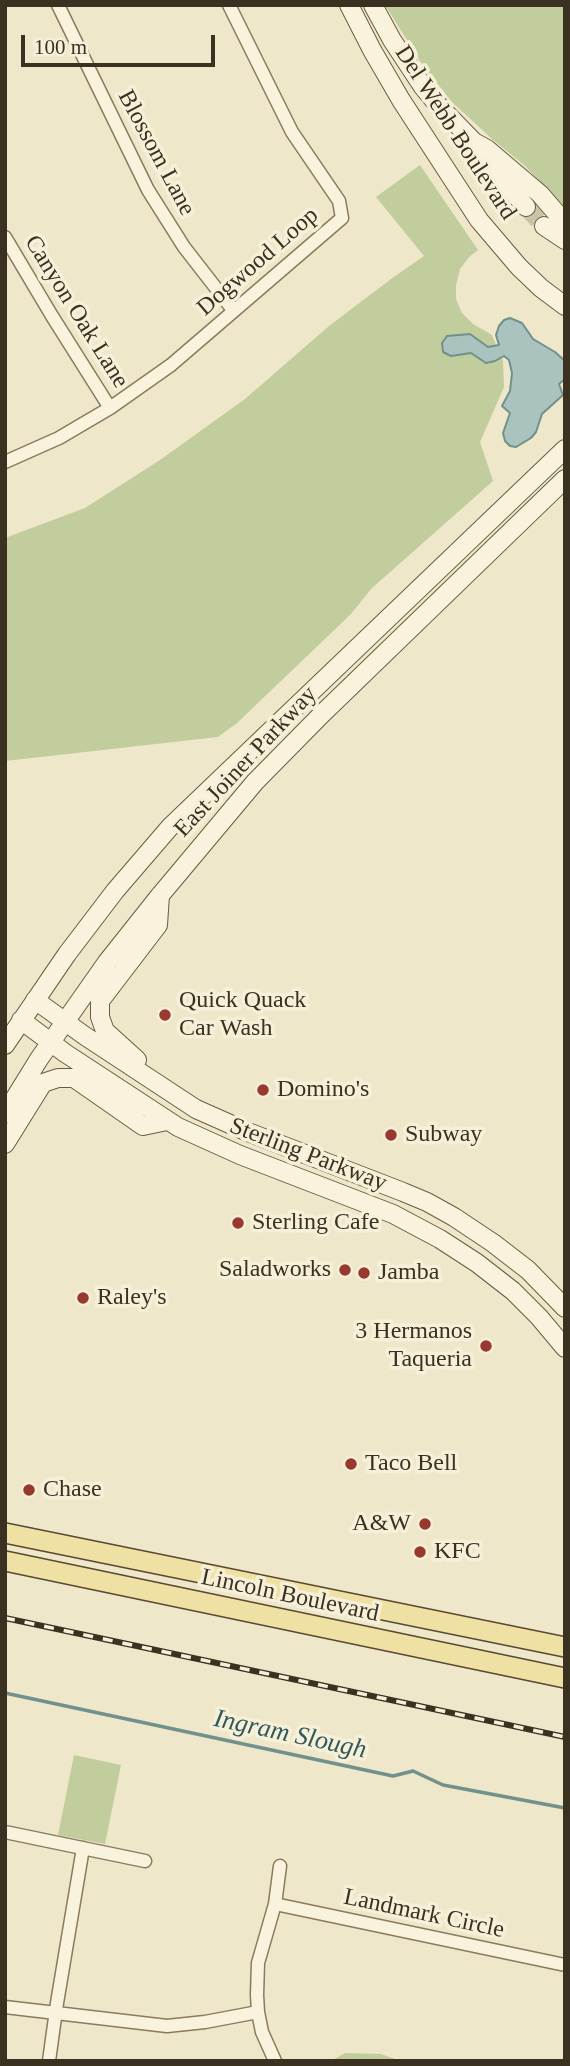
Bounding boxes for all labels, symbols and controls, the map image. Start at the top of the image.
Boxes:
scale bar [24,21,219,65]
text: 100 m [34,35,87,59]
street label: Del Webb Boulevard [388,40,522,226]
street label: Blossom Lane [111,85,201,221]
street label: Dogwood Loop [191,201,325,323]
street label: Canyon Oak Lane [18,230,134,394]
street label: East Joiner Parkway [169,681,323,843]
place label: Quick Quack Car Wash [179,987,306,1043]
marker: Quick Quack Car Wash [157,1007,173,1023]
place label: Domino's [277,1076,369,1104]
marker: Domino's [255,1082,271,1098]
street label: Sterling Parkway [225,1112,391,1198]
place label: Subway [405,1121,482,1149]
marker: Subway [383,1127,399,1143]
place label: Sterling Cafe [252,1209,379,1237]
marker: Sterling Cafe [230,1215,246,1231]
place label: Saladworks [219,1256,331,1284]
place label: Jamba [378,1259,439,1287]
marker: Saladworks [337,1262,353,1278]
marker: Jamba [356,1265,372,1281]
place label: Raley's [97,1284,167,1312]
marker: Raley's [75,1290,91,1306]
place label: 3 Hermanos Taqueria [355,1318,472,1374]
marker: 3 Hermanos Taqueria [478,1338,494,1354]
place label: Taco Bell [365,1450,457,1478]
marker: Taco Bell [343,1456,359,1472]
place label: Chase [43,1476,102,1504]
marker: Chase [21,1482,37,1498]
place label: A&W [352,1510,411,1538]
marker: A&W [417,1516,433,1532]
place label: KFC [434,1538,481,1566]
marker: KFC [412,1544,428,1560]
street label: Lincoln Boulevard [199,1563,381,1629]
water label: Ingram Slough [211,1704,369,1766]
street label: Landmark Circle [341,1883,507,1945]

